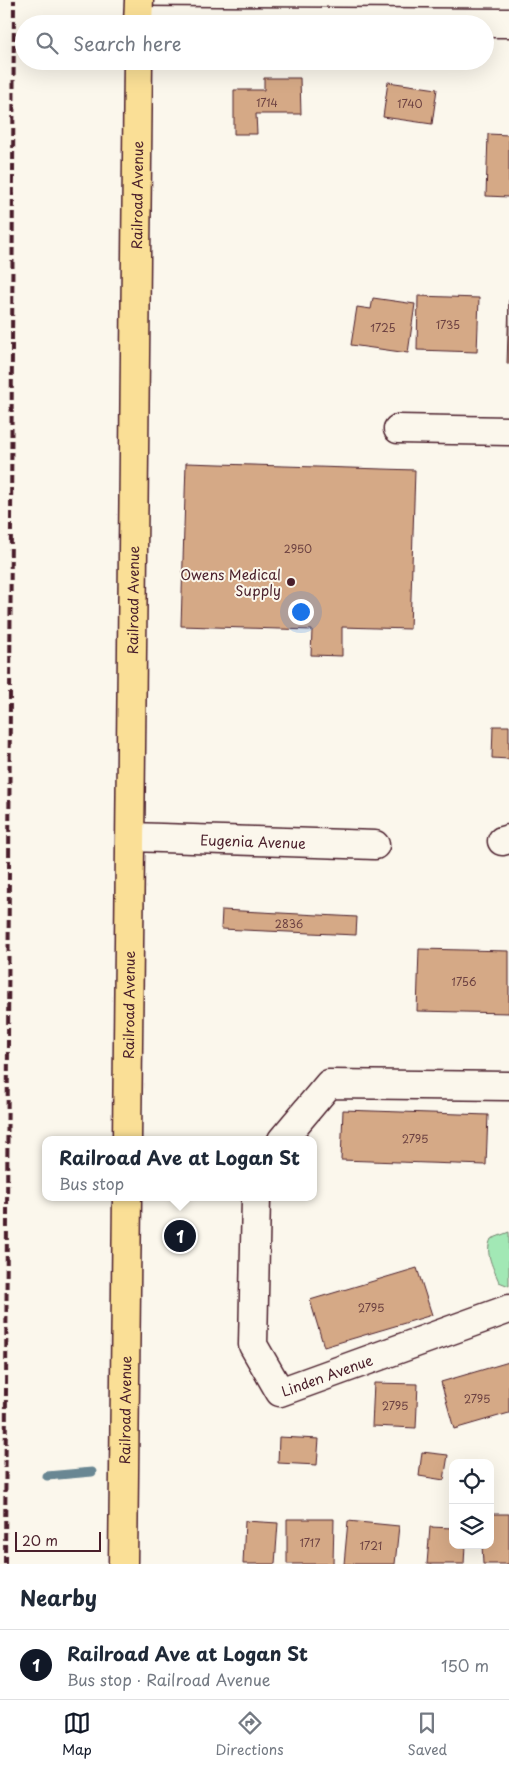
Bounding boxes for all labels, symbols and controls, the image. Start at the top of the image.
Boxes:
search box [15,15,494,70]
icon: search [33,29,61,57]
text: Search here [73,29,182,57]
house number: 1714 [256,94,278,111]
house number: 1740 [397,95,423,112]
street label: Railroad Avenue [126,140,148,249]
house number: 1735 [436,316,460,333]
house number: 1725 [370,319,396,336]
house number: 2950 [284,540,312,557]
street label: Railroad Avenue [121,545,144,654]
place label: Owens Medical Supply [180,564,281,601]
marker: Owens Medical Supply [285,576,297,588]
your location [288,599,314,625]
street label: Eugenia Avenue [200,829,306,853]
house number: 2836 [275,915,303,932]
street label: Railroad Avenue [117,950,139,1059]
house number: 1756 [452,973,477,990]
house number: 2795 [402,1130,428,1147]
popup [42,1136,317,1201]
text: Railroad Ave at Logan St [59,1143,300,1171]
text: Bus stop [59,1171,124,1195]
pin: 1 [164,1217,196,1255]
house number: 2795 [358,1299,384,1316]
street label: Linden Avenue [278,1349,376,1401]
street label: Railroad Avenue [114,1355,136,1464]
house number: 2795 [464,1390,490,1407]
house number: 2795 [382,1397,408,1414]
map controls [449,1459,494,1549]
button: locate [449,1459,494,1504]
button: layers [449,1504,494,1549]
scale bar [15,1529,101,1552]
text: 20 m [22,1530,58,1551]
house number: 1717 [300,1534,320,1551]
house number: 1721 [360,1537,382,1554]
text: Nearby [20,1581,97,1613]
text: Railroad Ave at Logan St [67,1639,308,1667]
text: 1 [32,1653,40,1677]
text: 150 m [441,1653,489,1677]
text: Bus stop · Railroad Avenue [67,1667,271,1691]
tab: Map [62,1709,92,1760]
tab: Directions [216,1709,284,1760]
tab: Saved [407,1709,447,1760]

